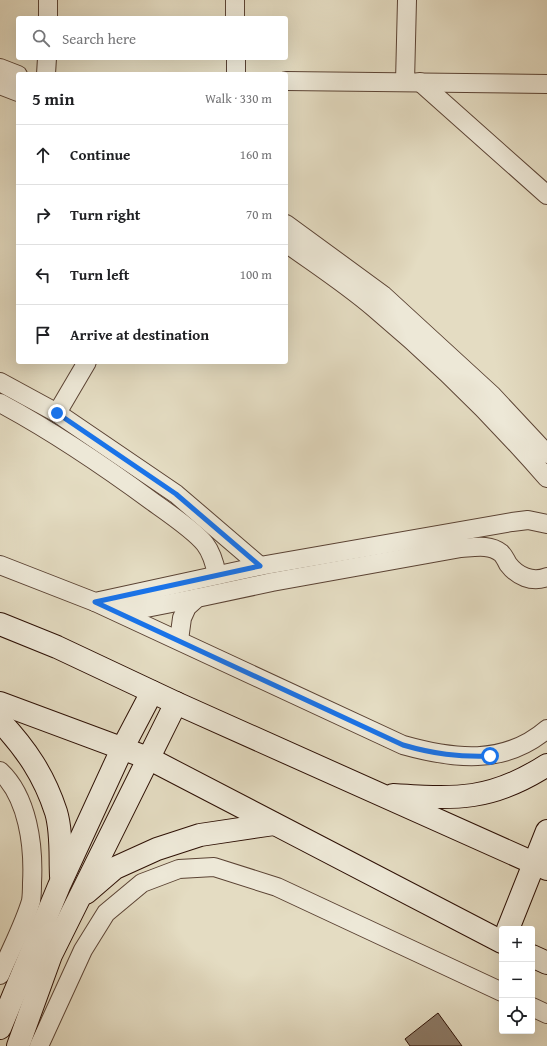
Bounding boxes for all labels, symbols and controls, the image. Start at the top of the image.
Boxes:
search box [16,16,288,60]
icon: search [30,27,52,49]
text: Search here [62,28,136,49]
text: 5 min [32,86,74,111]
text: Walk · 330 m [205,89,272,108]
icon: ahead [32,144,54,166]
text: Continue [70,144,131,165]
text: 160 m [240,145,272,164]
icon: right [32,204,54,226]
text: Turn right [70,204,141,225]
text: 70 m [246,205,272,224]
icon: left [32,264,54,286]
text: Turn left [70,264,129,285]
text: 100 m [240,265,272,284]
icon: arrive [32,324,54,346]
text: Arrive at destination [70,324,209,345]
route end [48,404,66,422]
route start [481,747,499,765]
map controls [499,926,535,1034]
button: + [499,926,535,962]
button: − [499,962,535,998]
button: locate [499,998,535,1034]

